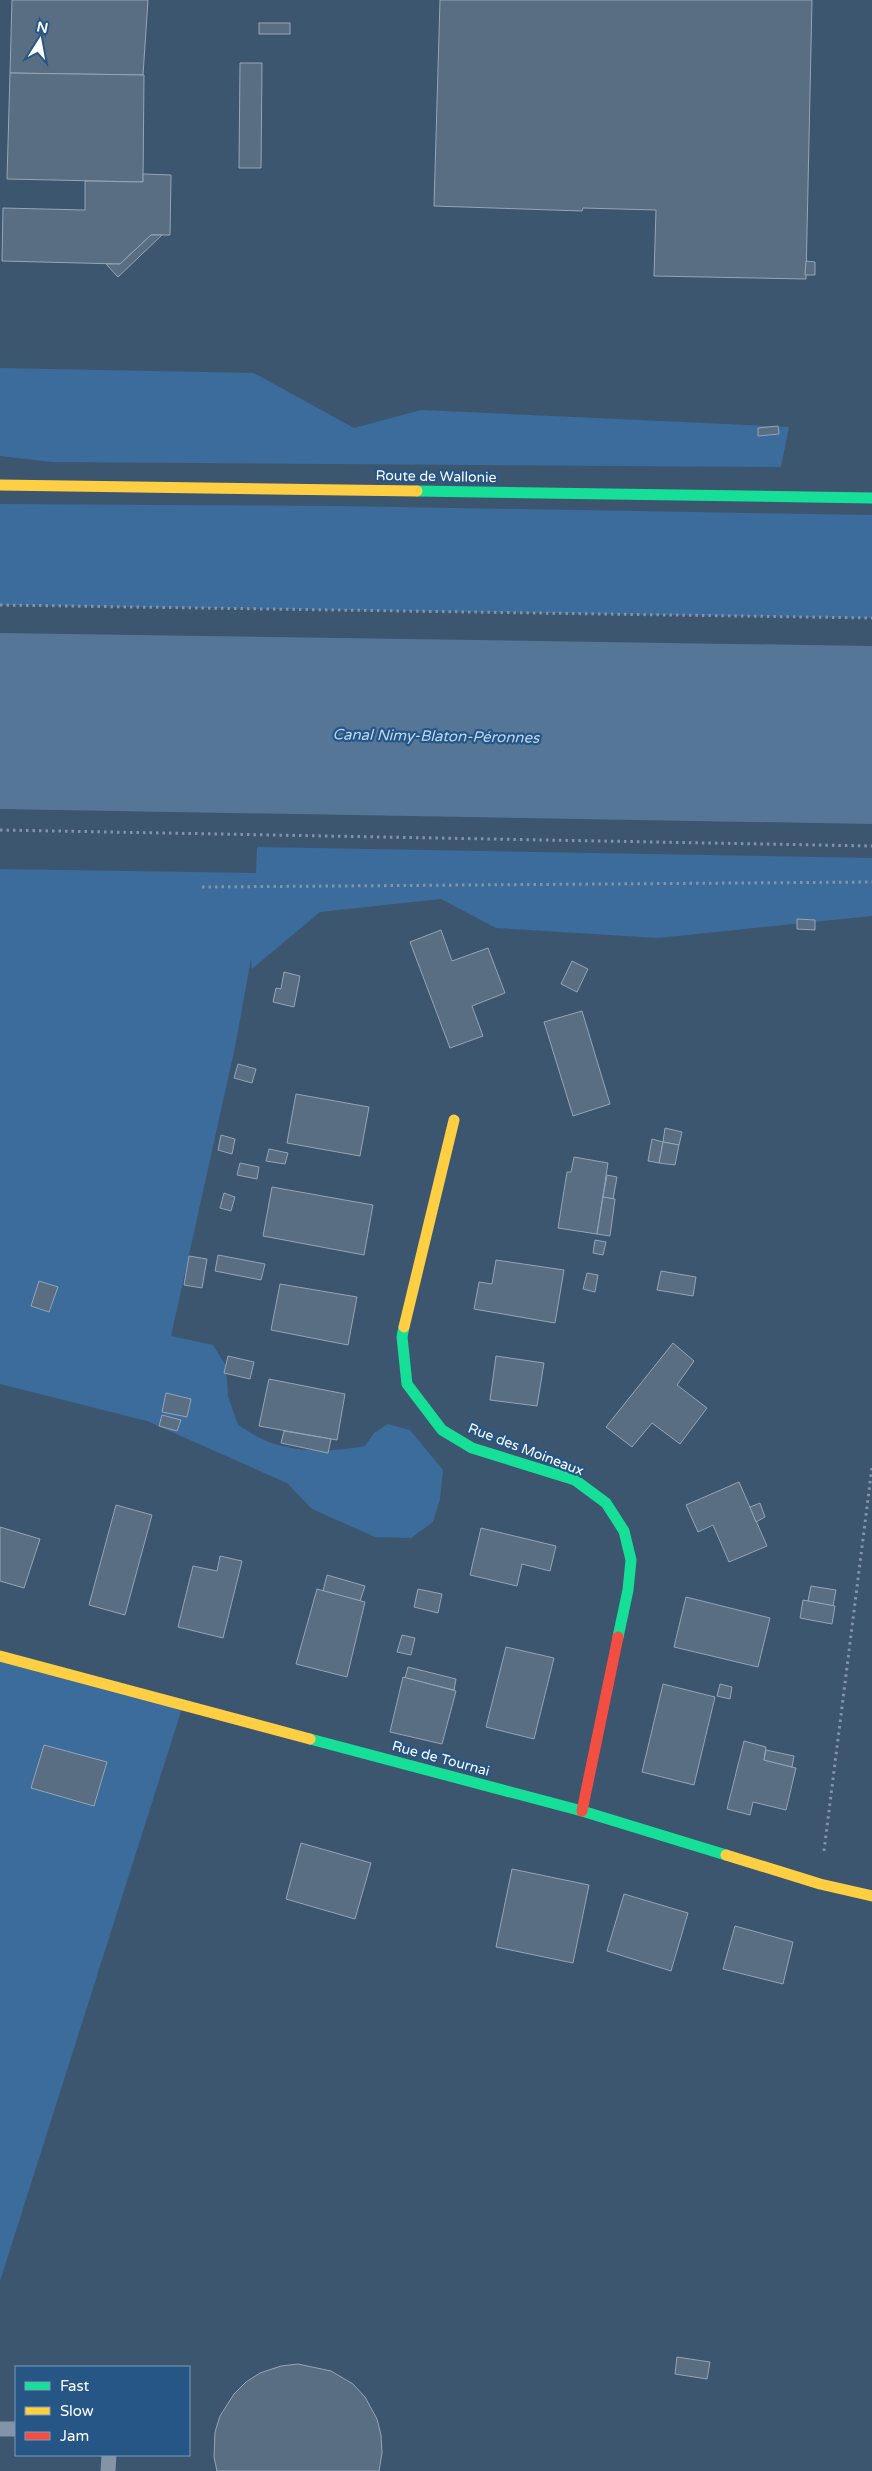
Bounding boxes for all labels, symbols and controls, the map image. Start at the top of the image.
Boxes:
north arrow [15,15,65,65]
text: N [35,18,50,37]
street label: Route de Wallonie [375,467,497,486]
water label: Canal Nimy-Blaton-Péronnes [333,725,541,747]
street label: Rue des Moineaux [466,1420,586,1479]
street label: Rue de Tournai [390,1737,492,1780]
legend [15,2366,190,2456]
text: Fast [60,2377,90,2395]
text: Slow [60,2402,94,2420]
text: Jam [60,2427,89,2445]

